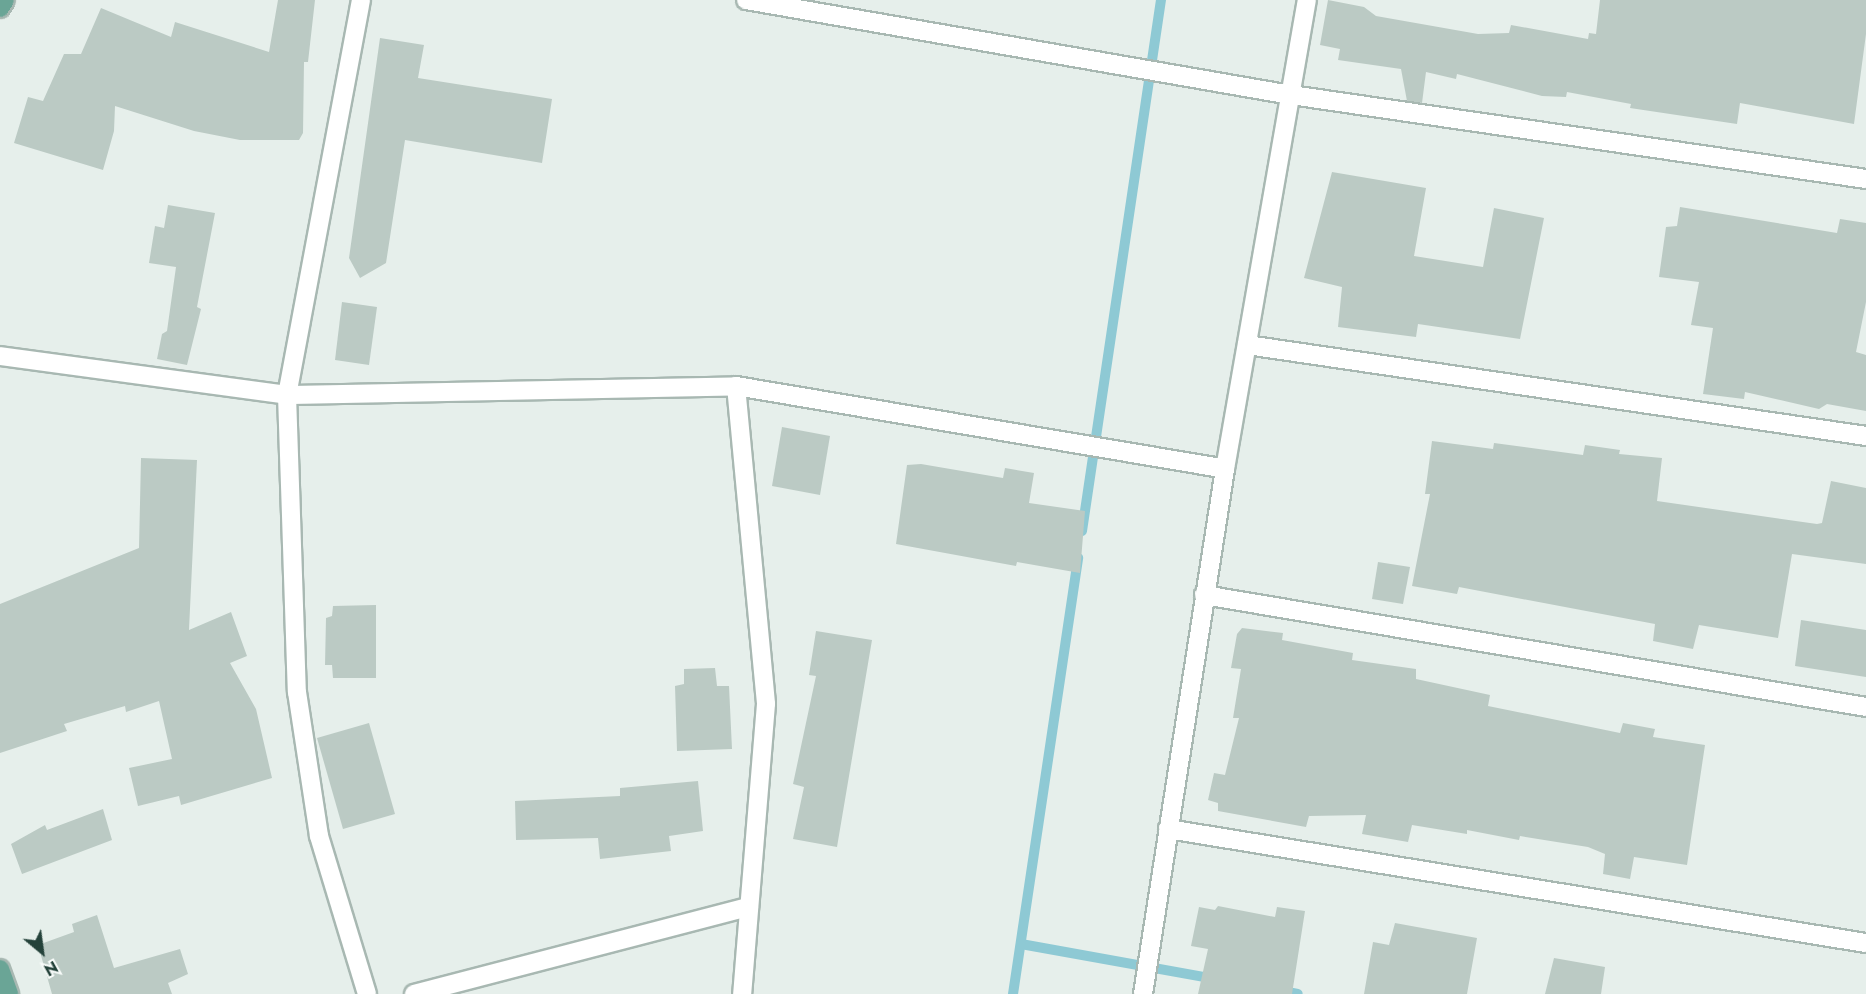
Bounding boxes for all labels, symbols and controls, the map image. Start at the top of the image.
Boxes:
north arrow [12,922,72,982]
text: N [40,955,62,981]

